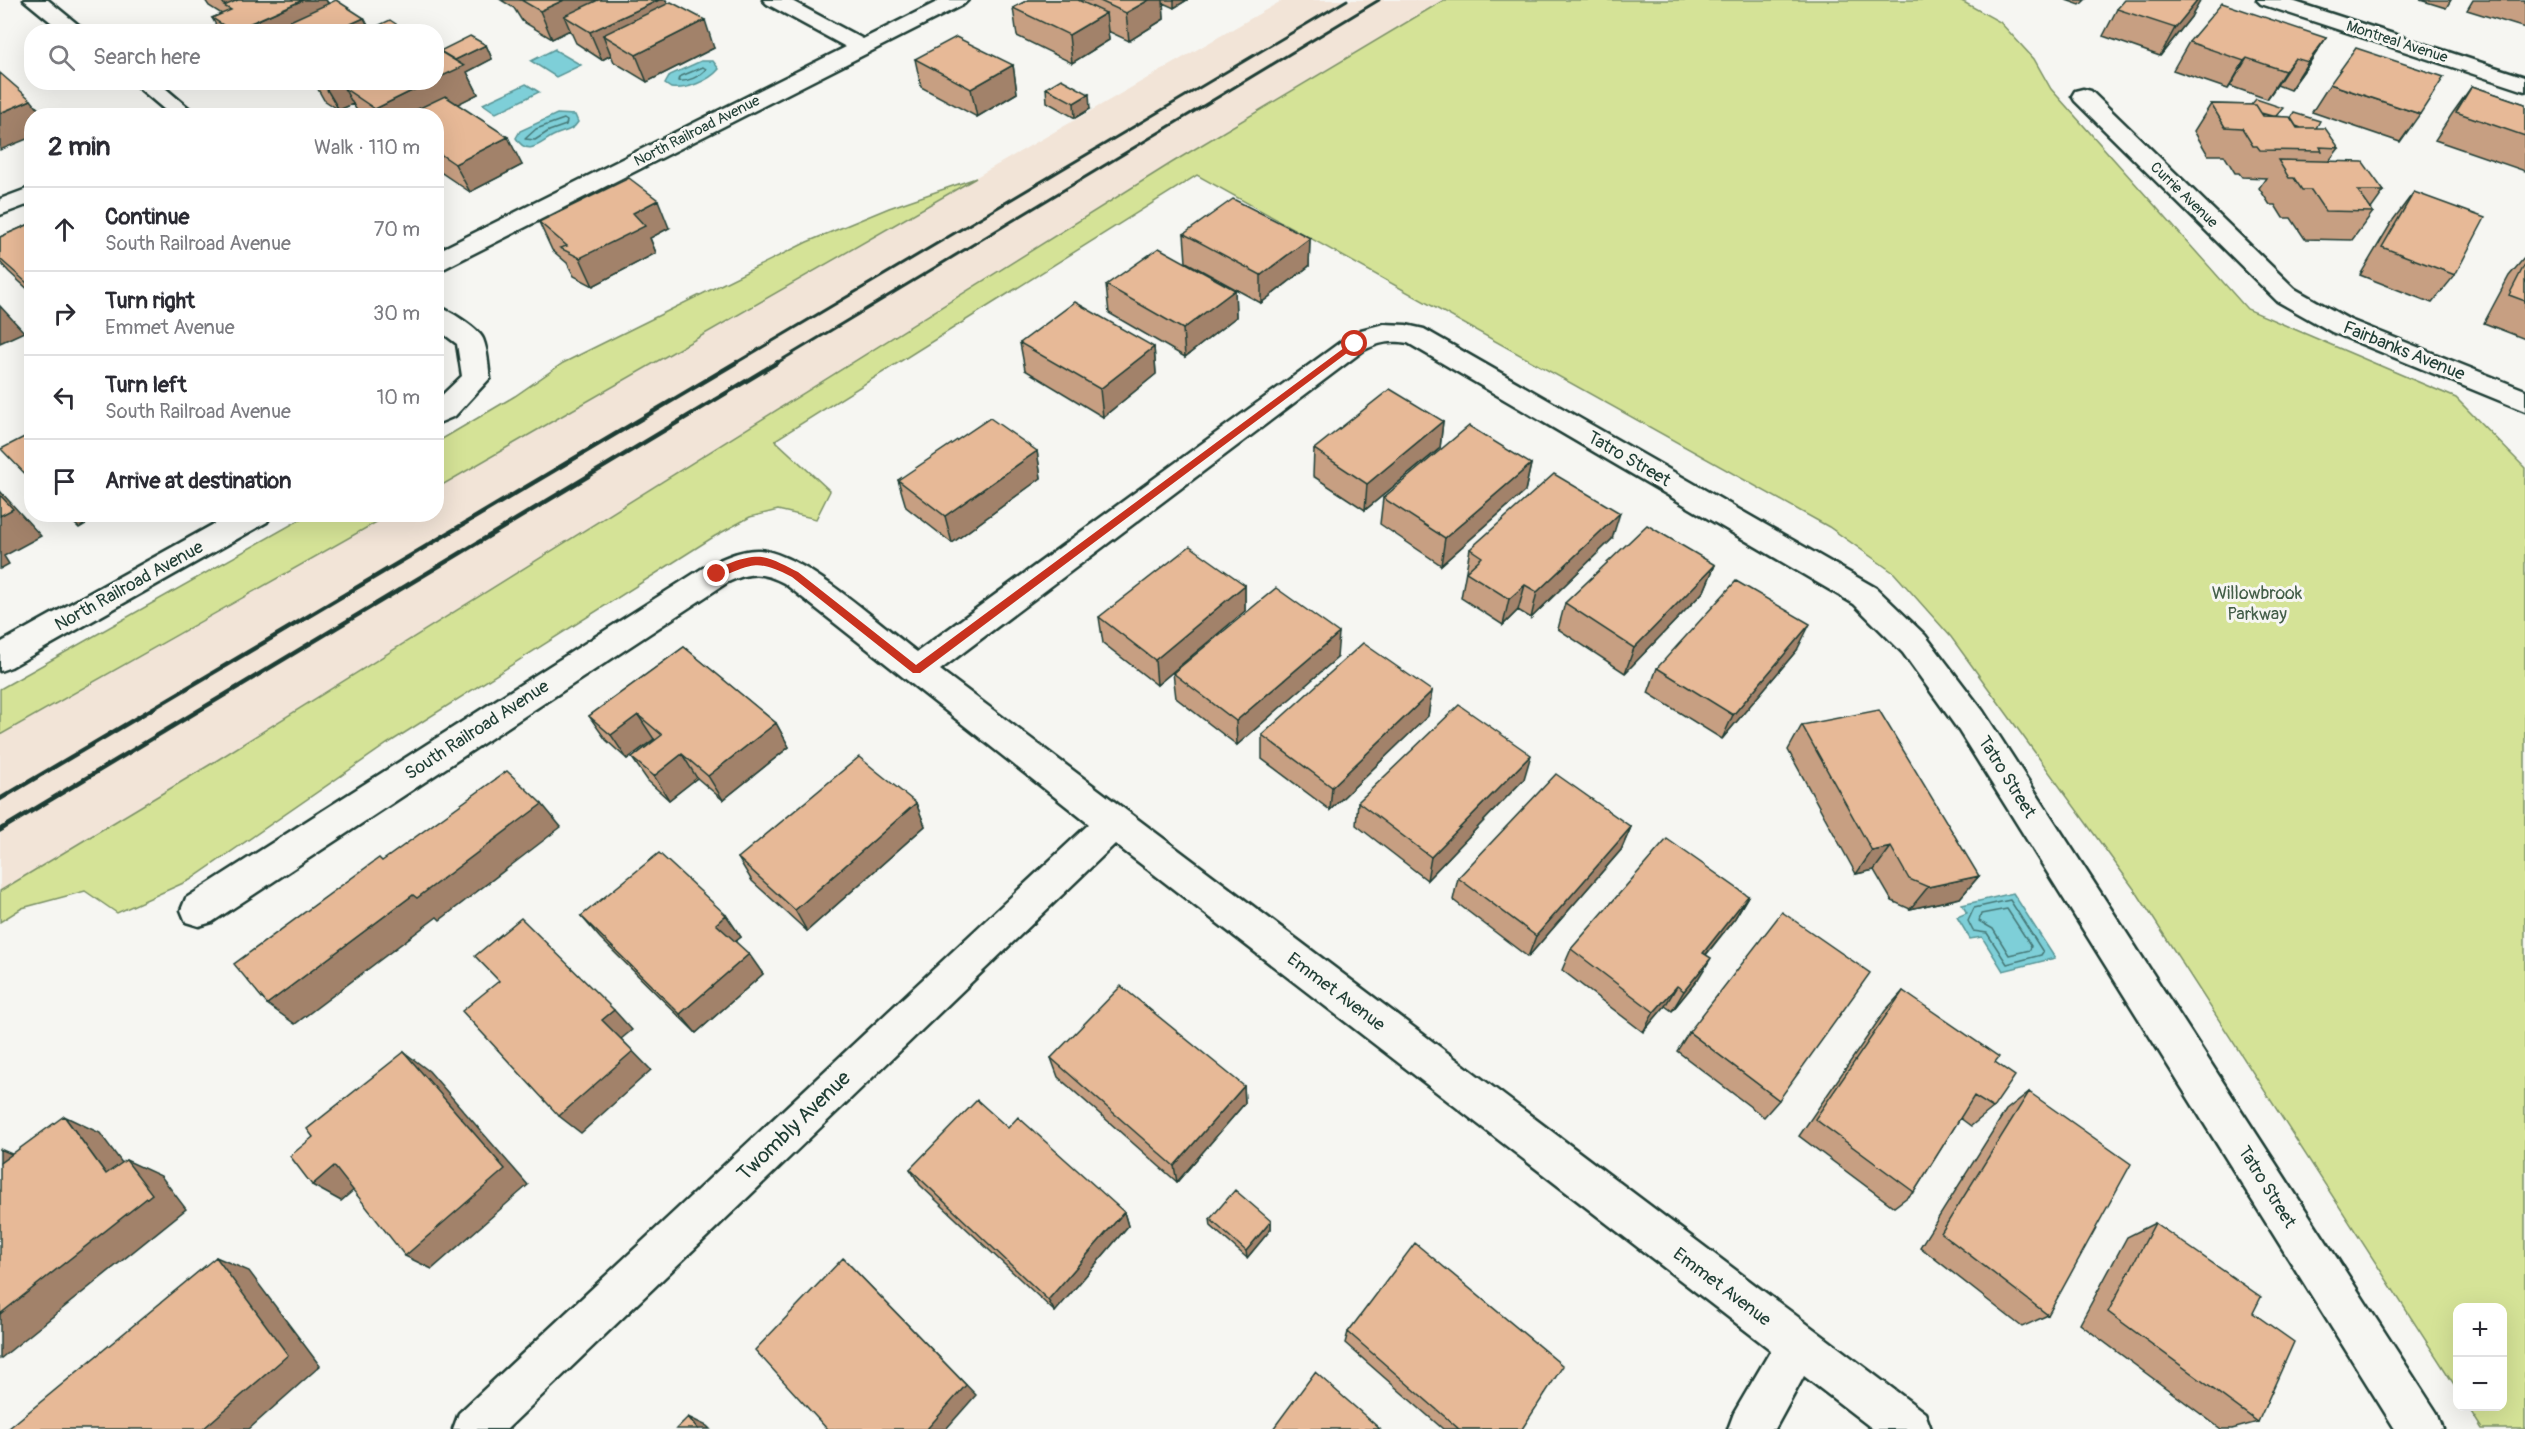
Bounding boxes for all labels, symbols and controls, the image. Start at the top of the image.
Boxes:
street label: Montreal Avenue [2344,17,2451,68]
search box [24,24,444,90]
icon: search [45,41,78,74]
text: Search here [93,43,200,71]
street label: North Railroad Avenue [631,91,764,171]
text: 2 min [48,131,110,163]
text: Walk · 110 m [314,135,420,160]
street label: Currie Avenue [2146,158,2222,232]
text: Continue [105,203,189,231]
icon: ahead [48,213,81,246]
text: 70 m [374,217,420,242]
text: South Railroad Avenue [105,231,291,256]
text: Turn right [105,287,195,315]
icon: right [48,297,81,330]
text: 30 m [373,301,420,326]
text: Emmet Avenue [105,315,235,340]
street label: Fairbanks Avenue [2340,316,2468,386]
route start [1341,330,1367,356]
text: Turn left [105,371,187,399]
icon: left [48,381,81,414]
text: 10 m [376,385,420,410]
text: South Railroad Avenue [105,399,291,424]
street label: Tatro Street [1583,426,1675,492]
icon: arrive [48,465,81,498]
text: Arrive at destination [105,467,291,495]
street label: North Railroad Avenue [51,536,207,636]
route end [703,560,729,586]
park label: Willowbrook Parkway [2212,582,2303,626]
street label: South Railroad Avenue [401,675,554,785]
street label: Tatro Street [1973,732,2042,823]
street label: Emmet Avenue [1282,948,1390,1036]
street label: Twombly Avenue [731,1064,857,1187]
street label: Tatro Street [2233,1142,2302,1233]
street label: Emmet Avenue [1668,1243,1776,1331]
map controls [2453,1303,2507,1411]
button: + [2453,1303,2507,1357]
button: − [2453,1357,2507,1411]

